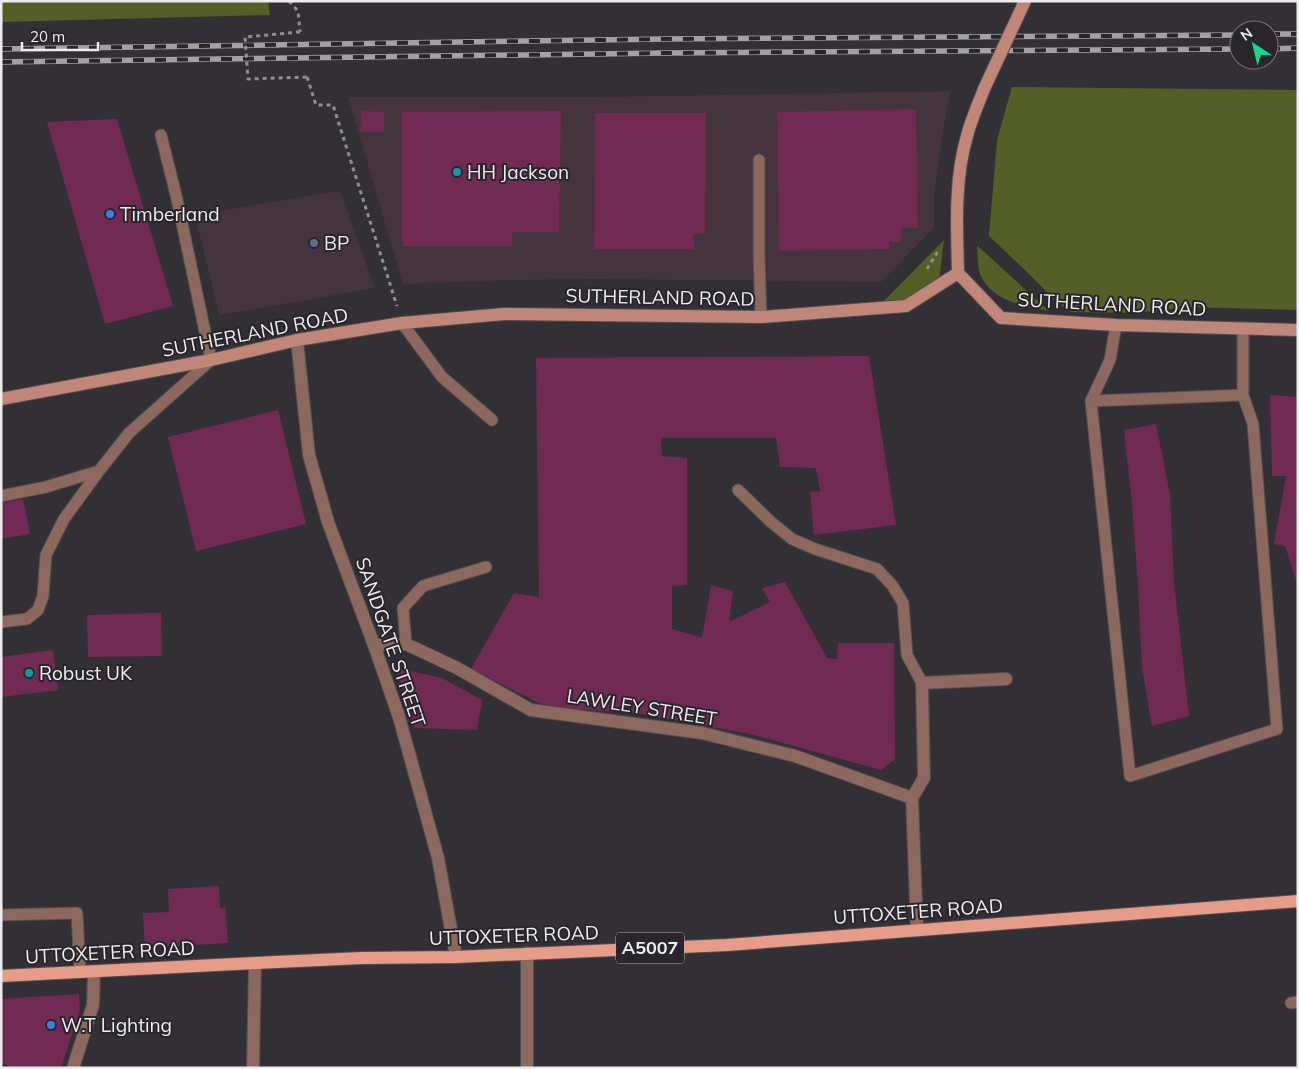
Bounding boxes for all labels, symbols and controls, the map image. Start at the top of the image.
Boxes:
scale bar [22,20,99,52]
north arrow [1229,20,1279,70]
text: N [1237,24,1256,45]
text: 20 m [30,27,65,46]
place label: HH Jackson [467,160,569,184]
marker: HH Jackson [451,166,463,178]
place label: Timberland [120,202,220,226]
marker: Timberland [104,208,116,220]
place label: BP [324,231,349,255]
marker: BP [308,237,320,249]
street label: SUTHERLAND ROAD [565,283,755,311]
street label: SUTHERLAND ROAD [1017,287,1207,321]
street label: SUTHERLAND ROAD [160,302,350,362]
street label: SANDGATE STREET [351,554,431,731]
place label: Robust UK [39,661,133,685]
marker: Robust UK [23,667,35,679]
street label: LAWLEY STREET [565,683,719,731]
street label: UTTOXETER ROAD [832,893,1004,929]
street label: UTTOXETER ROAD [429,920,599,950]
road number: A5007 [616,932,684,964]
street label: UTTOXETER ROAD [24,936,196,968]
place label: W.T Lighting [61,1013,172,1037]
marker: W.T Lighting [45,1019,57,1031]

